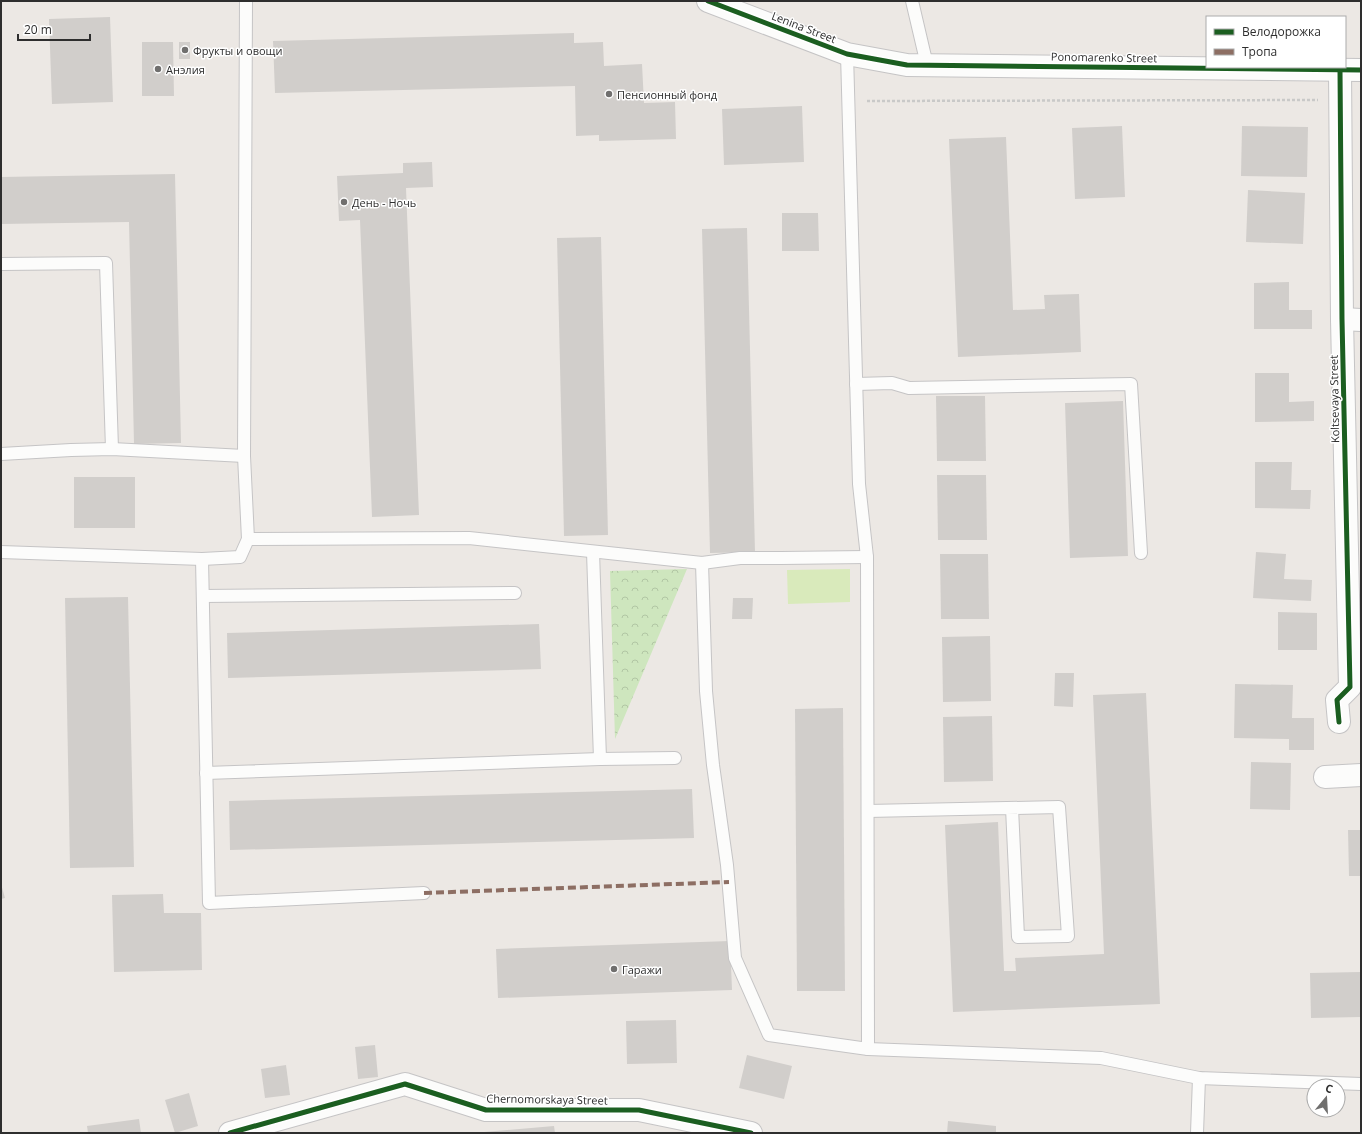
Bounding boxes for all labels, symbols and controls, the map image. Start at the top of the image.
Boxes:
street label: Lenina Street [770,8,838,46]
scale bar [18,16,90,42]
legend [1206,16,1346,68]
text: 20 m [24,21,52,38]
text: Велодорожка [1242,23,1321,40]
place label: Фрукты и овощи [193,43,282,58]
text: Тропа [1242,43,1277,60]
marker: Фрукты и овощи [180,45,190,55]
street label: Ponomarenko Street [1051,49,1157,65]
place label: Анэлия [166,62,205,77]
marker: Анэлия [153,64,163,74]
place label: Пенсионный фонд [617,87,718,102]
marker: Пенсионный фонд [604,89,614,99]
place label: День - Ночь [352,195,416,210]
marker: День - Ночь [339,197,349,207]
street label: Koltsevaya Street [1326,355,1342,443]
place label: Гаражи [622,962,662,977]
marker: Гаражи [609,964,619,974]
north arrow [1306,1078,1346,1118]
text: С [1324,1080,1335,1096]
street label: Chernomorskaya Street [486,1090,608,1108]

